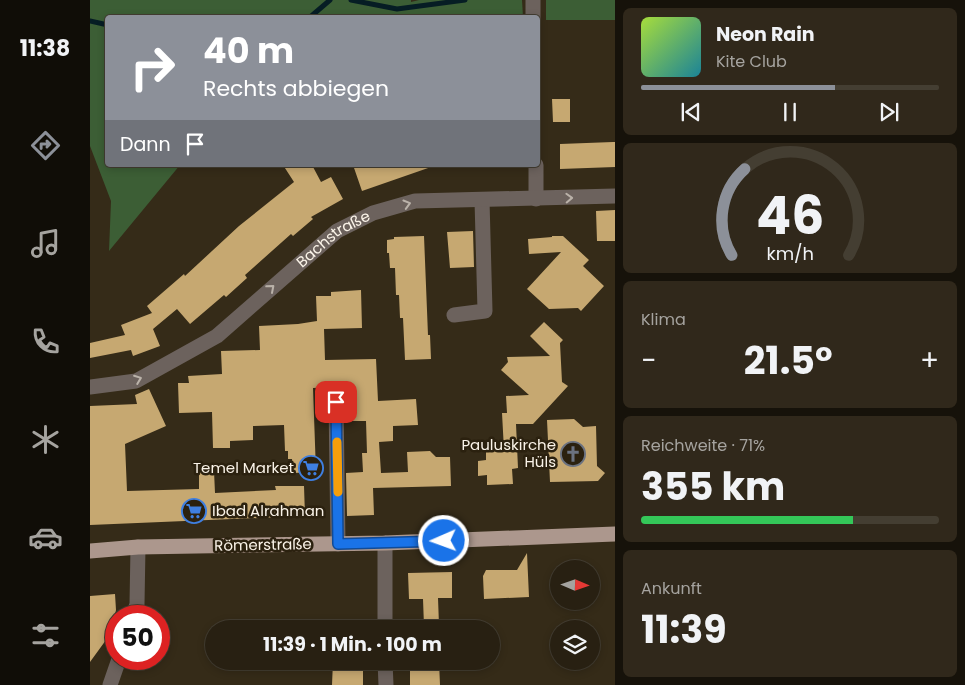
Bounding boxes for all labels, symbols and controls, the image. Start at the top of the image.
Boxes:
text: Neon Rain [716,21,815,48]
text: 40 m [203,26,294,75]
text: 11:38 [20,33,70,64]
icon: right [120,35,185,100]
text: Kite Club [716,50,787,73]
text: Rechts abbiegen [203,73,389,104]
icon: previous [677,98,705,126]
icon: pause [776,98,804,126]
icon: next [875,98,903,126]
icon: directions [28,128,63,163]
icon: arrive [181,130,209,158]
text: Dann [120,131,171,158]
text: 46 [756,179,824,252]
one-way arrow [565,192,573,203]
one-way arrow [402,199,410,209]
street label: Bachstraße [292,205,374,272]
icon: music [28,226,63,261]
text: km/h [766,241,814,266]
one-way arrow [266,285,275,294]
text: Klima [641,308,686,331]
icon: phone [28,324,63,359]
text: 21.5° [744,334,833,387]
text: − [641,341,656,380]
text: + [920,341,939,380]
one-way arrow [133,375,142,385]
pin [315,381,357,423]
icon: arrive [322,388,350,416]
icon: climate [28,422,63,457]
place label: Pauluskirche Hüls [461,434,556,472]
text: Reichweite · 71% [641,434,765,457]
church icon: Pauluskirche Hüls [560,441,586,467]
supermarket icon: Temel Market [298,455,324,481]
place label: Temel Market [193,457,294,478]
text: 355 km [641,460,785,513]
supermarket icon: Ibad Alrahman [181,498,207,524]
place label: Ibad Alrahman [212,500,324,521]
position arrow [417,514,469,566]
icon: car [28,520,63,555]
street label: Römerstraße [214,533,312,556]
north arrow [550,560,600,610]
map controls [550,560,600,670]
text: Ankunft [641,577,702,600]
text: 11:39 [641,603,727,656]
speed limit sign: 50 [105,605,170,670]
icon: filters [28,618,63,653]
button: layers [550,620,600,670]
text: 11:39 · 1 Min. · 100 m [263,631,442,658]

